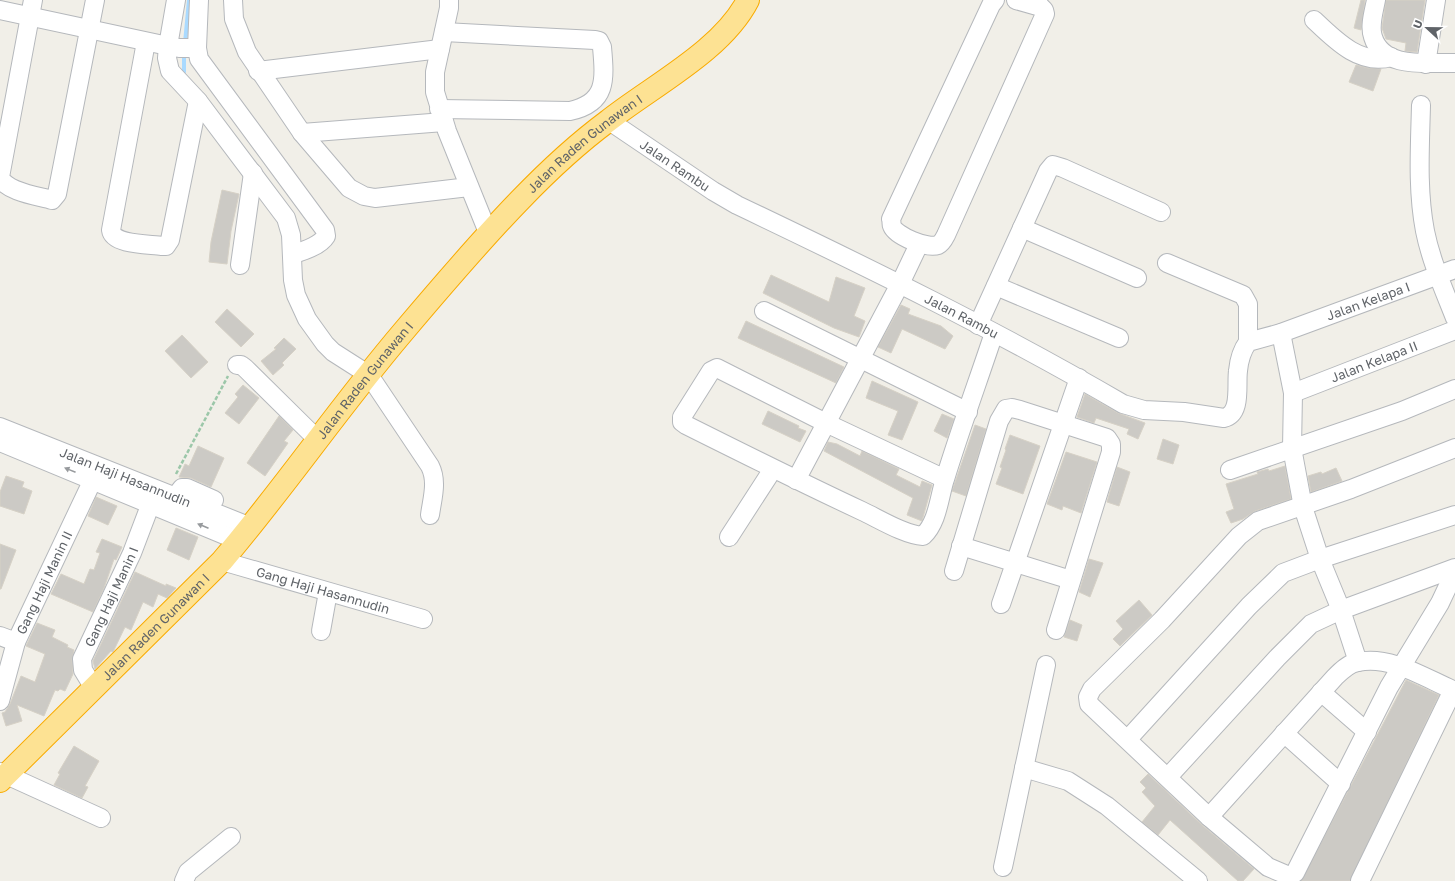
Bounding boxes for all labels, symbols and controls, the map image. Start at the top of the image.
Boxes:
north arrow [1407,8,1447,48]
text: U [1410,18,1425,30]
street label: Jalan Raden Gunawan I [524,91,645,196]
street label: Jalan Rambu [637,136,713,195]
street label: Jalan Kelapa I [1324,278,1412,324]
street label: Jalan Rambu [922,290,1001,341]
street label: Jalan Raden Gunawan I [313,318,416,442]
street label: Jalan Kelapa II [1328,337,1420,386]
street label: Jalan Haji Hasannudin [58,444,193,510]
one-way arrow [64,467,76,473]
one-way arrow [198,523,209,529]
street label: Gang Haji Manin II [13,528,76,637]
street label: Gang Haji Manin I [81,545,142,649]
street label: Gang Haji Hasannudin [254,563,391,617]
street label: Jalan Raden Gunawan I [98,570,213,684]

